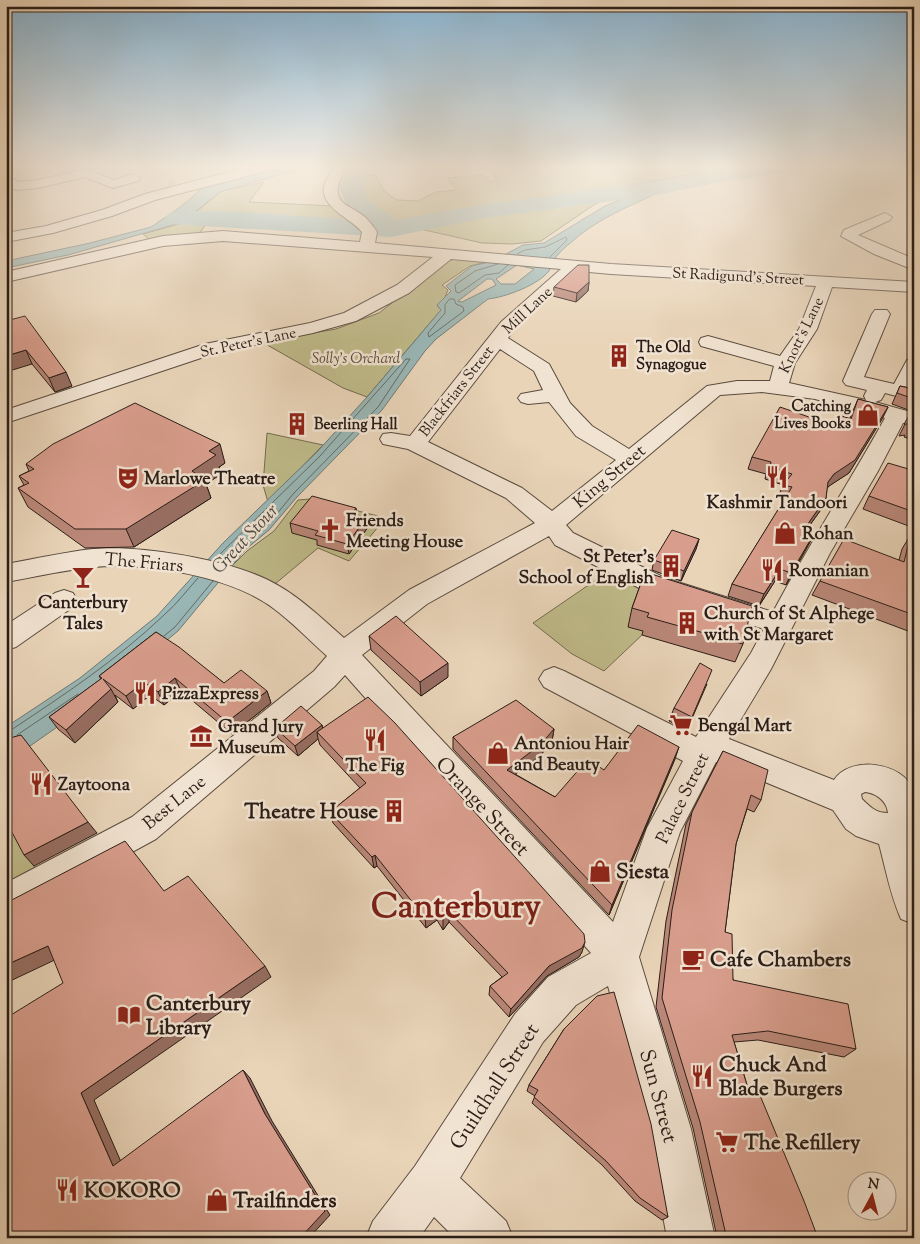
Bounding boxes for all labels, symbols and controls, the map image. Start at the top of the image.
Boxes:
street label: St Radigund's Street [672,264,804,291]
street label: Mill Lane [498,283,558,340]
street label: Knott's Lane [775,294,830,377]
street label: St. Peter's Lane [198,323,298,364]
place label: The Old Synagogue [636,338,706,376]
street label: Blackfriars Street [415,342,499,442]
building icon: The Old Synagogue [606,343,632,369]
park label: Solly's Orchard [312,349,401,370]
place label: Catching Lives Books [774,397,852,435]
shop icon: Catching Lives Books [855,402,881,428]
building icon: Beerling Hall [284,411,310,437]
place label: Beerling Hall [314,415,399,436]
street label: King Street [568,439,652,516]
restaurant icon: Kashmir Tandoori [764,464,790,490]
theatre icon: Marlowe Theatre [115,465,141,491]
place label: Marlowe Theatre [144,467,276,493]
place label: Kashmir Tandoori [707,491,848,517]
water label: Great Stour [206,498,286,581]
place label: Friends Meeting House [346,509,464,556]
church icon: Friends Meeting House [317,517,343,543]
shop icon: Rohan [772,520,798,546]
place label: Rohan [802,522,854,548]
place label: St Peter's School of English [519,545,654,592]
street label: The Friars [103,548,184,580]
building icon: St Peter's School of English [658,553,684,579]
restaurant icon: Romanian [759,557,785,583]
place label: Romanian [789,559,869,585]
bar icon: Canterbury Tales [70,564,96,590]
place label: Canterbury Tales [38,591,128,638]
place label: Church of St Alphege with St Margaret [704,602,875,649]
building icon: Church of St Alphege with St Margaret [674,610,700,636]
restaurant icon: PizzaExpress [132,680,158,706]
place label: PizzaExpress [162,682,259,708]
supermarket icon: Bengal Mart [668,712,694,738]
place label: Bengal Mart [698,714,792,740]
place label: Grand Jury Museum [218,715,304,762]
museum icon: Grand Jury Museum [188,723,214,749]
restaurant icon: The Fig [362,727,388,753]
place label: Antoniou Hair and Beauty [514,732,629,779]
shop icon: Antoniou Hair and Beauty [485,740,511,766]
street label: Palace Street [651,749,717,849]
street label: Orange Street [427,751,536,864]
place label: The Fig [346,754,405,780]
street label: Best Lane [138,770,213,837]
restaurant icon: Zaytoona [28,771,54,797]
place label: Zaytoona [58,773,131,799]
place label: Theatre House [244,798,378,828]
building icon: Theatre House [381,798,407,824]
shop icon: Siesta [587,858,613,884]
place label: Siesta [616,858,670,888]
district label: Canterbury [371,884,541,933]
cafe icon: Cafe Chambers [680,946,706,972]
place label: Cafe Chambers [710,946,851,976]
place label: Canterbury Library [146,990,252,1044]
library icon: Canterbury Library [116,1002,142,1028]
street label: Guildhall Street [444,1018,548,1156]
street label: Sun Street [630,1046,684,1147]
place label: Chuck And Blade Burgers [719,1051,843,1105]
restaurant icon: Chuck And Blade Burgers [689,1063,715,1089]
supermarket icon: The Refillery [714,1129,740,1155]
place label: The Refillery [744,1129,861,1159]
north arrow [848,1172,898,1222]
text: N [867,1174,880,1196]
restaurant icon: KOKORO [54,1177,80,1203]
place label: KOKORO [84,1177,181,1207]
shop icon: Trailfinders [204,1187,230,1213]
place label: Trailfinders [233,1187,336,1217]

